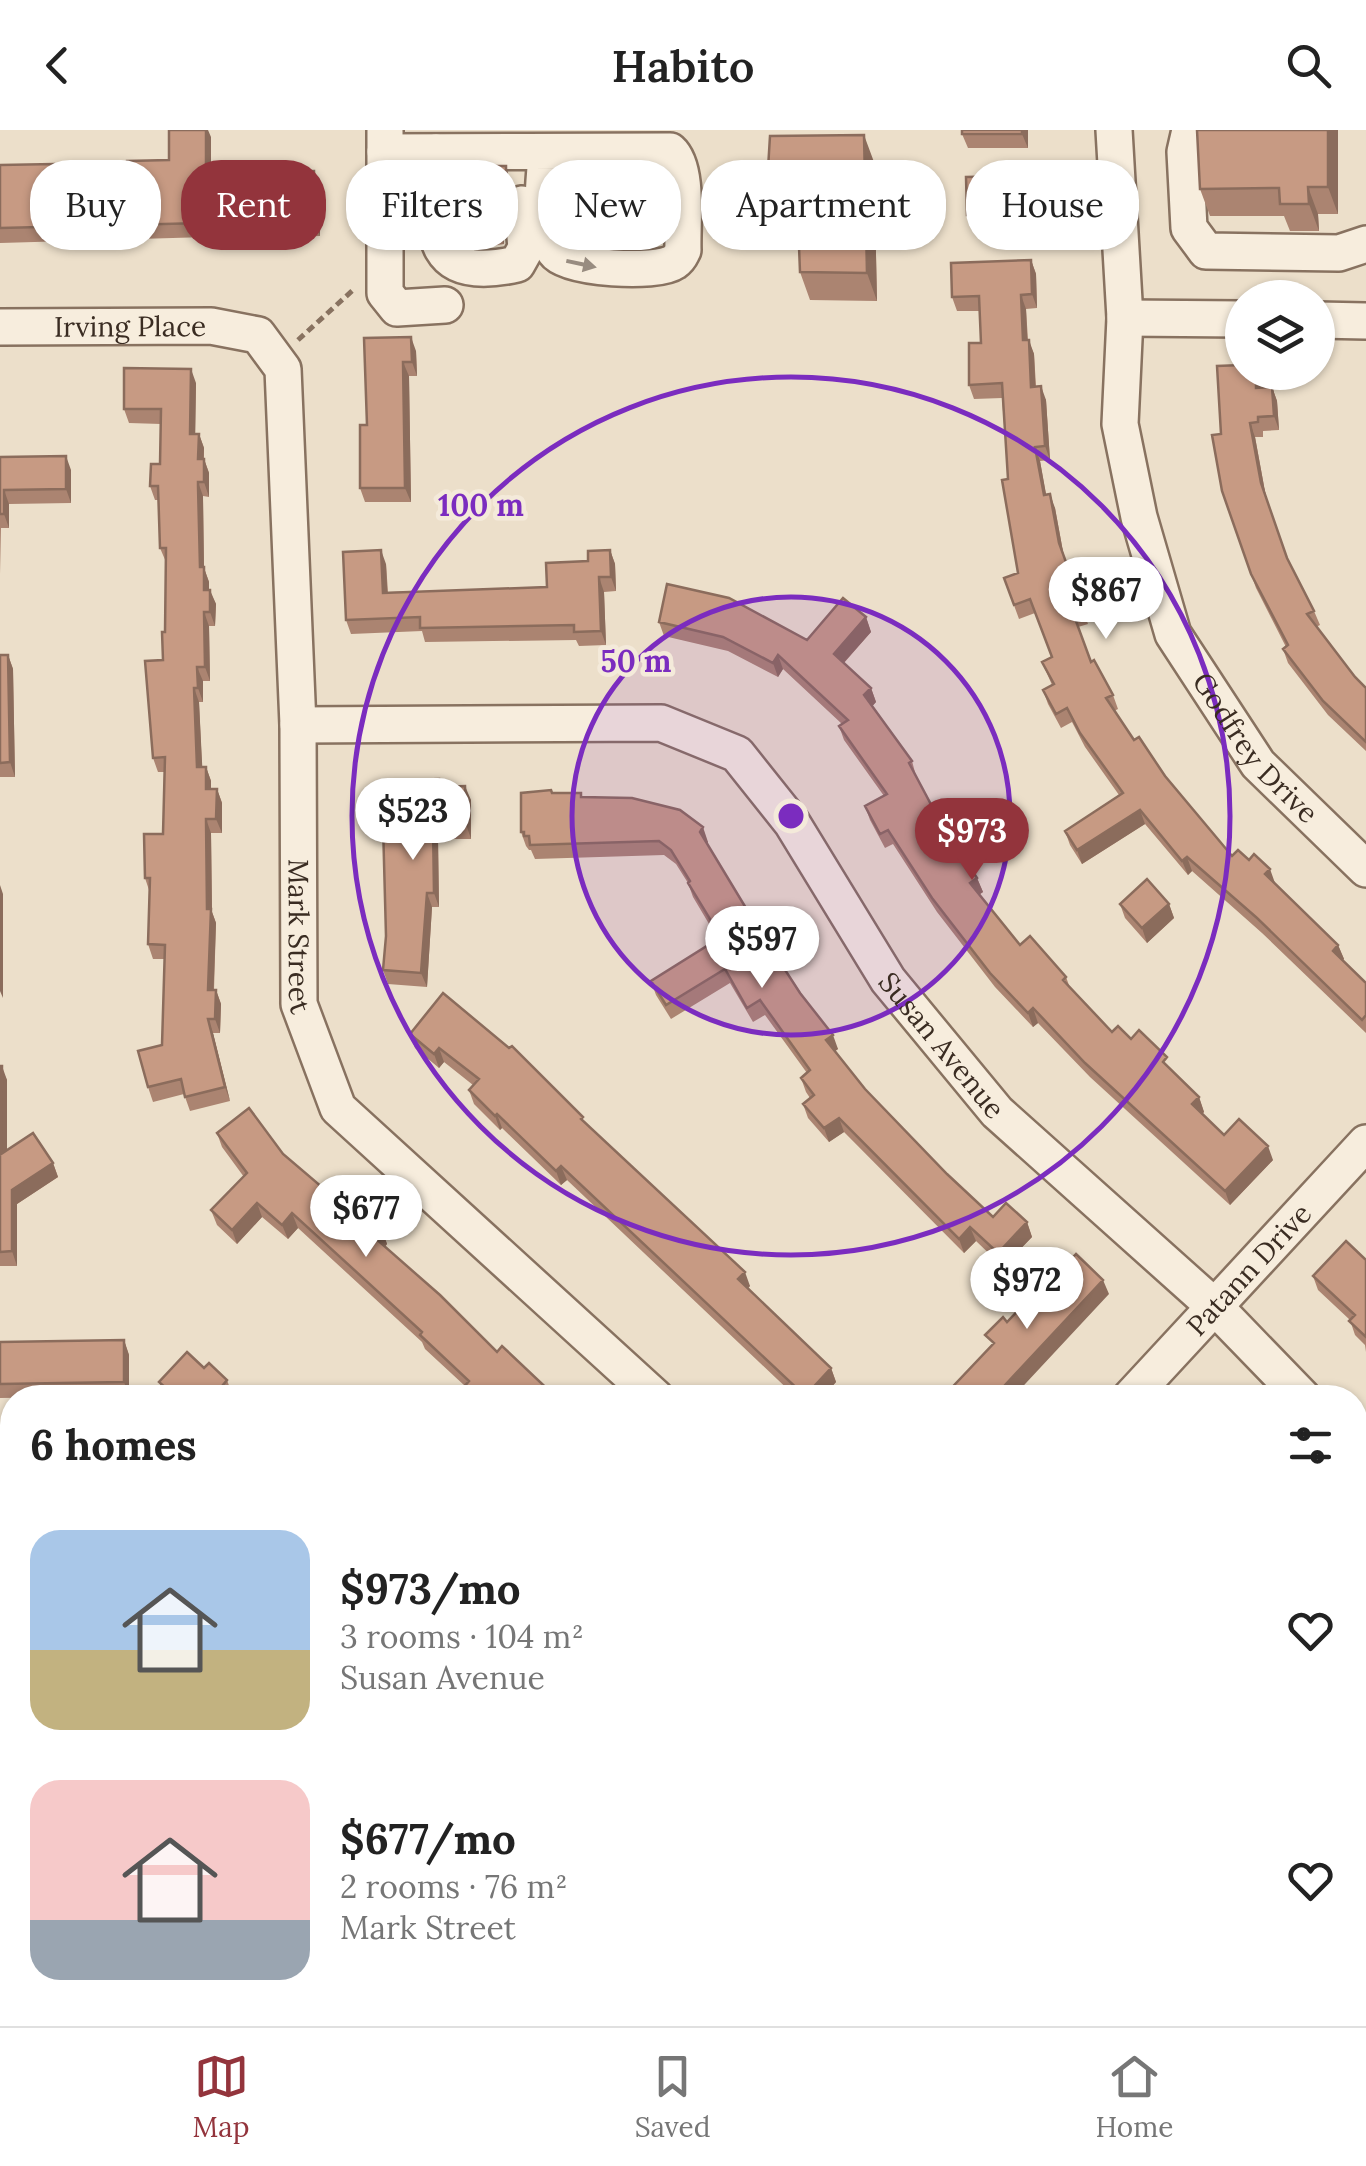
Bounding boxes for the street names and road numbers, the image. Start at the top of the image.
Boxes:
street label: Irving Place [54,308,206,345]
street label: Godfrey Drive [1185,665,1326,831]
street label: Mark Street [280,859,319,1019]
street label: Susan Avenue [871,965,1013,1126]
street label: Patann Drive [1179,1196,1319,1343]

